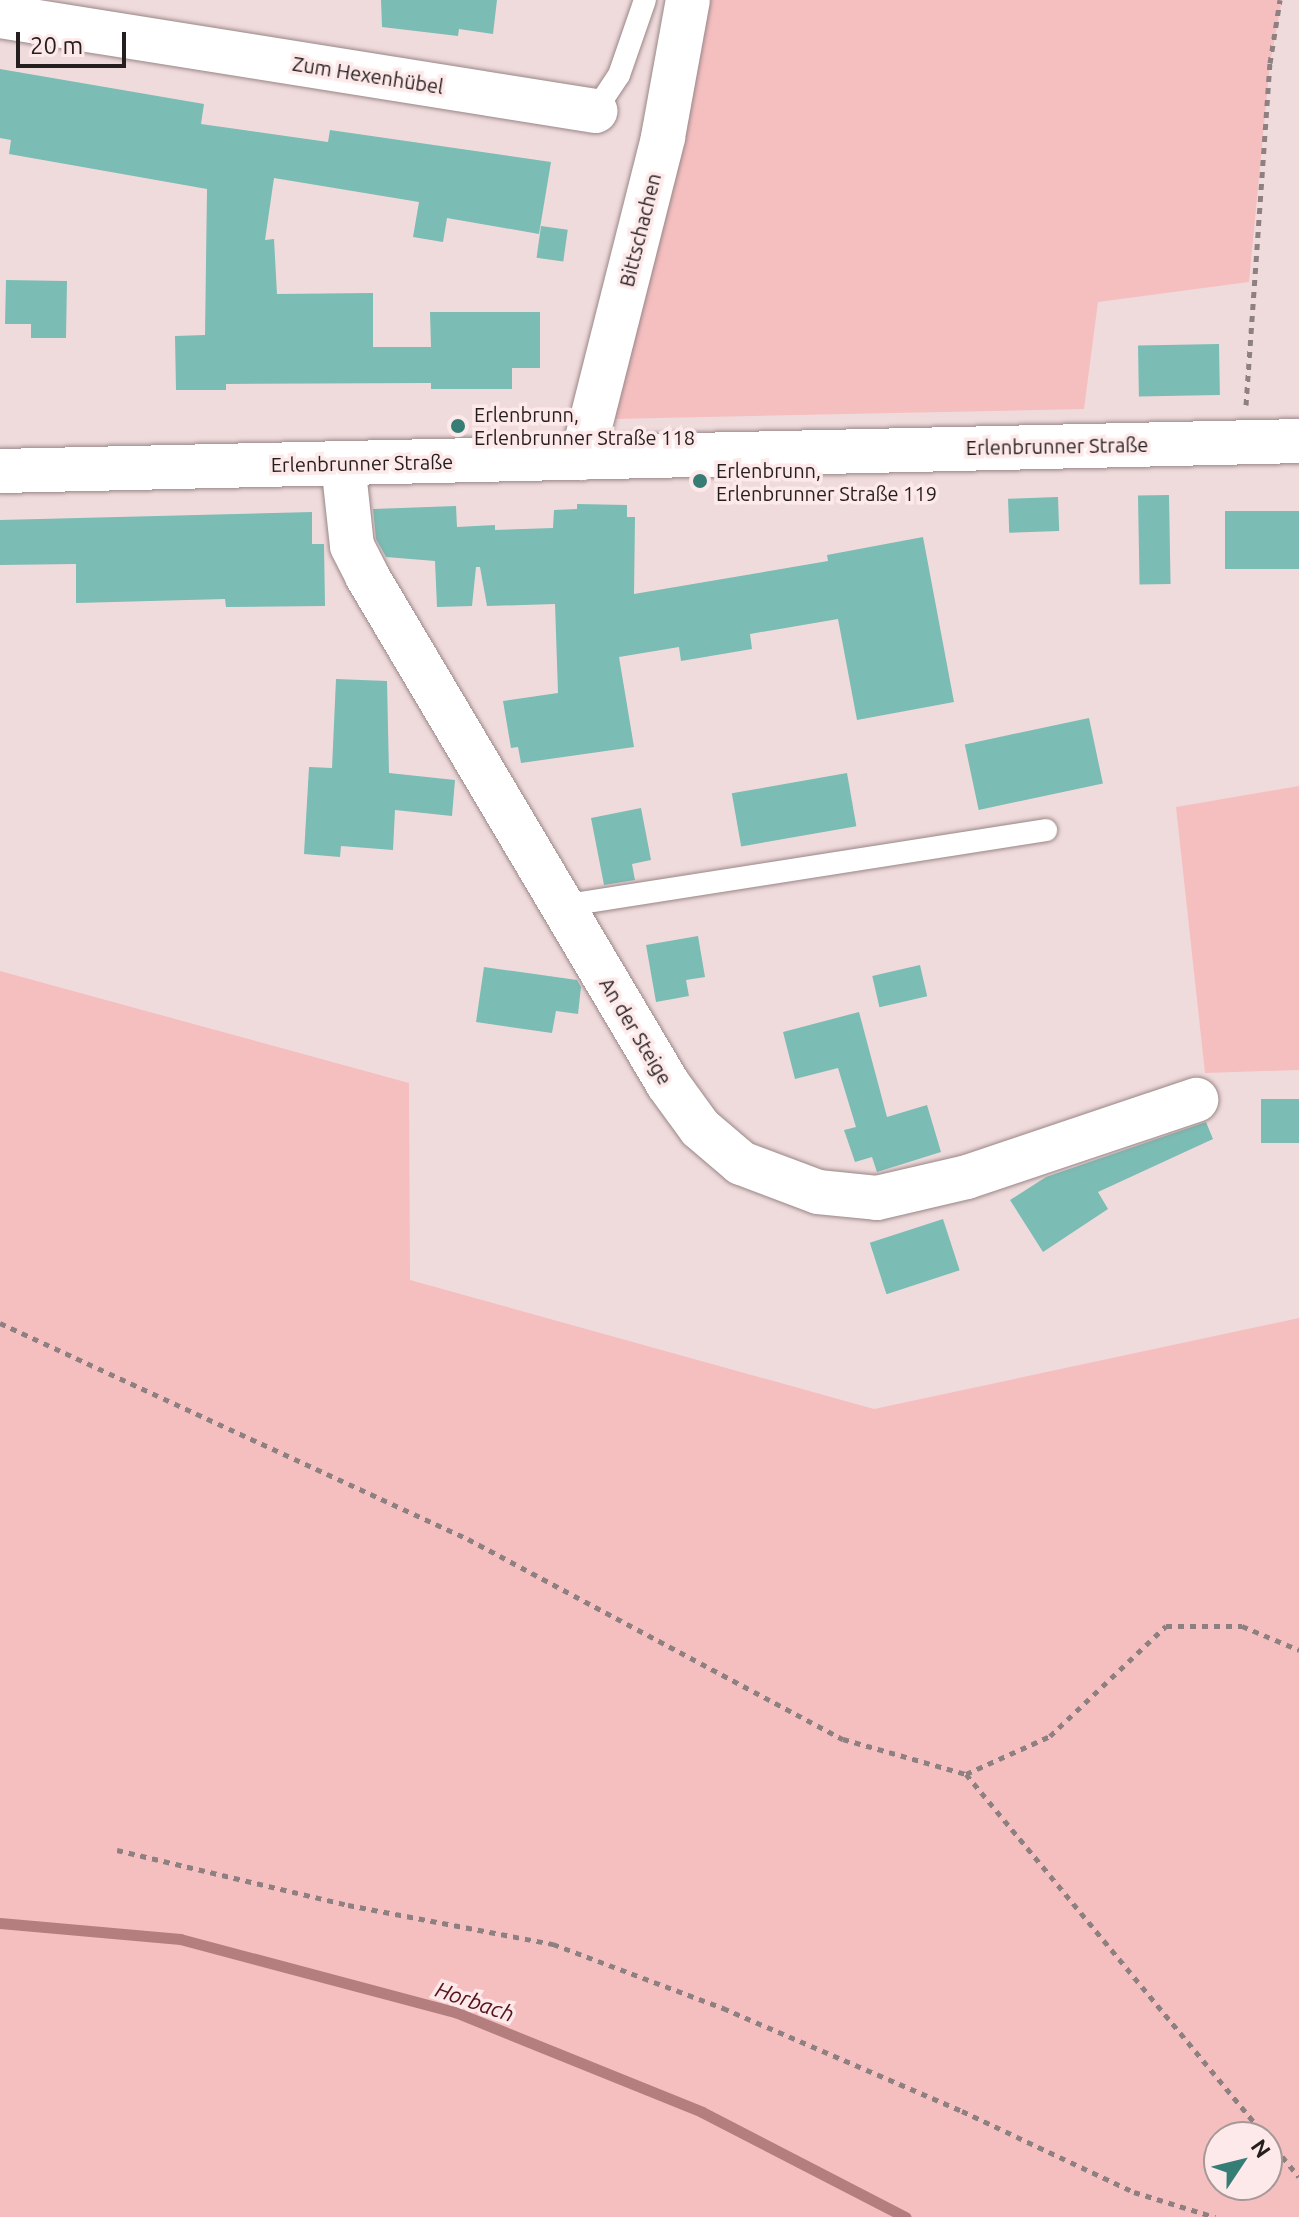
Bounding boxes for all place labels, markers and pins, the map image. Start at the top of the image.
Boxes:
place label: Erlenbrunn, Erlenbrunner Straße 118 [474,402,695,449]
marker: Erlenbrunn, Erlenbrunner Straße 118 [449,417,467,435]
place label: Erlenbrunn, Erlenbrunner Straße 119 [716,458,937,505]
marker: Erlenbrunn, Erlenbrunner Straße 119 [691,472,709,490]

